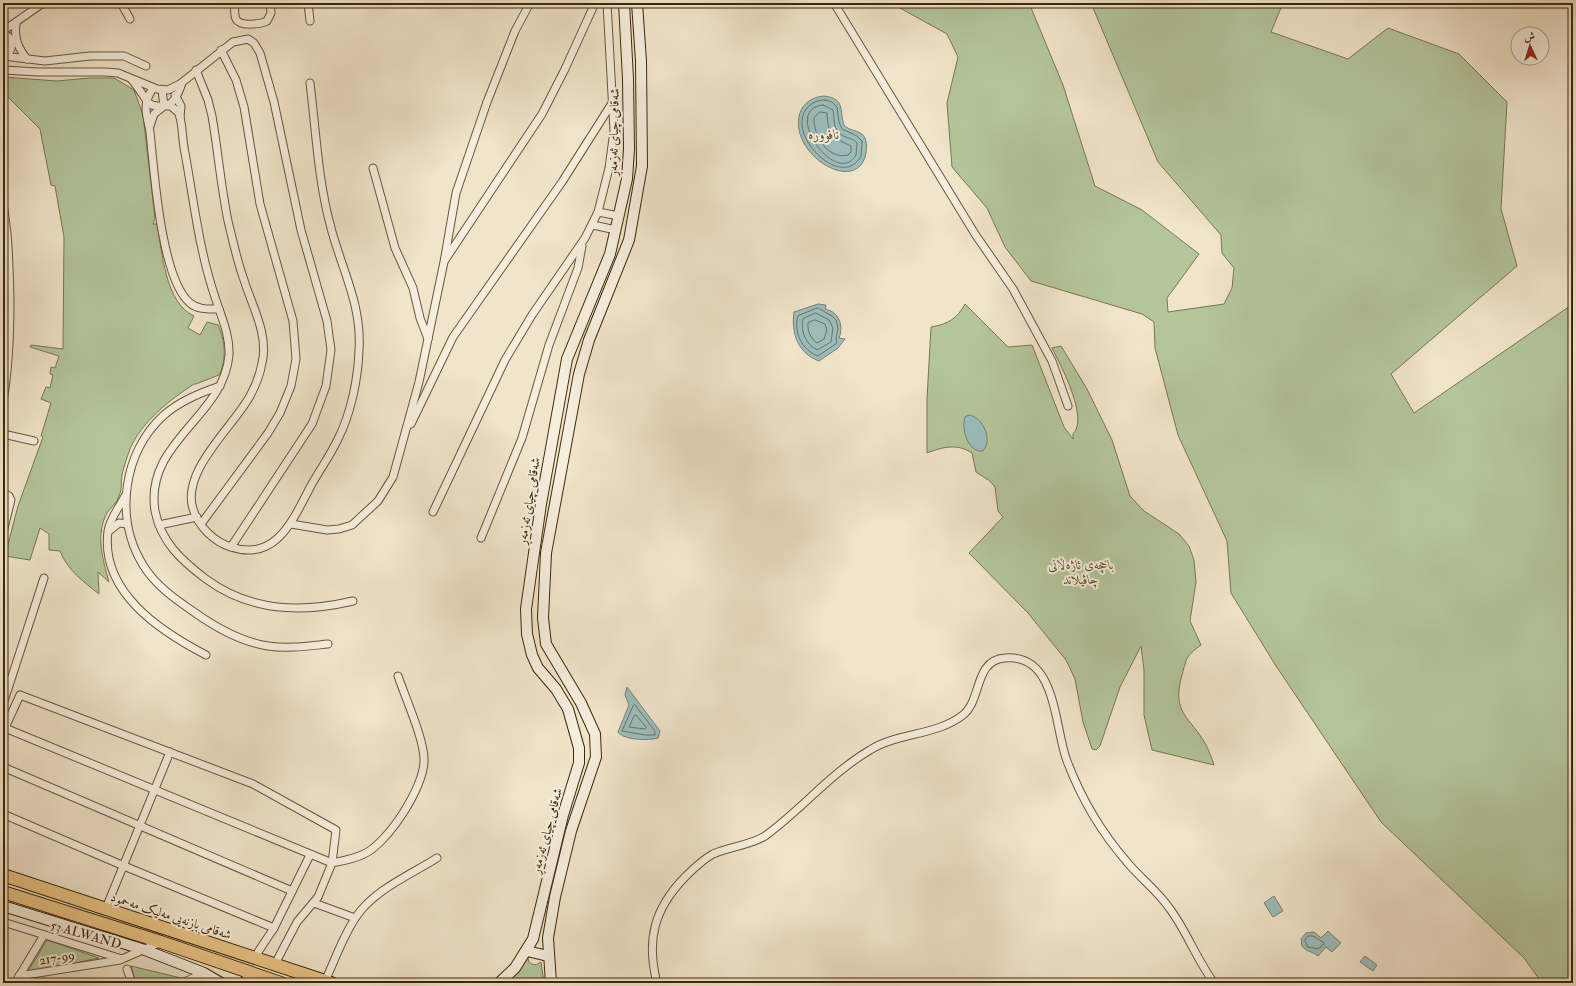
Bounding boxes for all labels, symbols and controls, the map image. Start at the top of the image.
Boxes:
north arrow [1510,26,1550,66]
text: ش [1523,30,1535,43]
street label: شەقامی چیای ئەزمەڕ [605,88,625,178]
water label: نافوورە [808,126,840,143]
street label: شەقامی چیای ئەزمەڕ [514,456,546,548]
park label: باخچەی ئاژەڵانی چاڤیلاند [1048,557,1114,588]
street label: شەقامی چیای ئەزمەڕ [527,786,568,878]
street label: شەقامی بازنەیی مەلیک مەحمود [109,889,233,943]
street label: 53 ALWAND [49,917,123,953]
street label: 217-99 [38,947,76,969]

